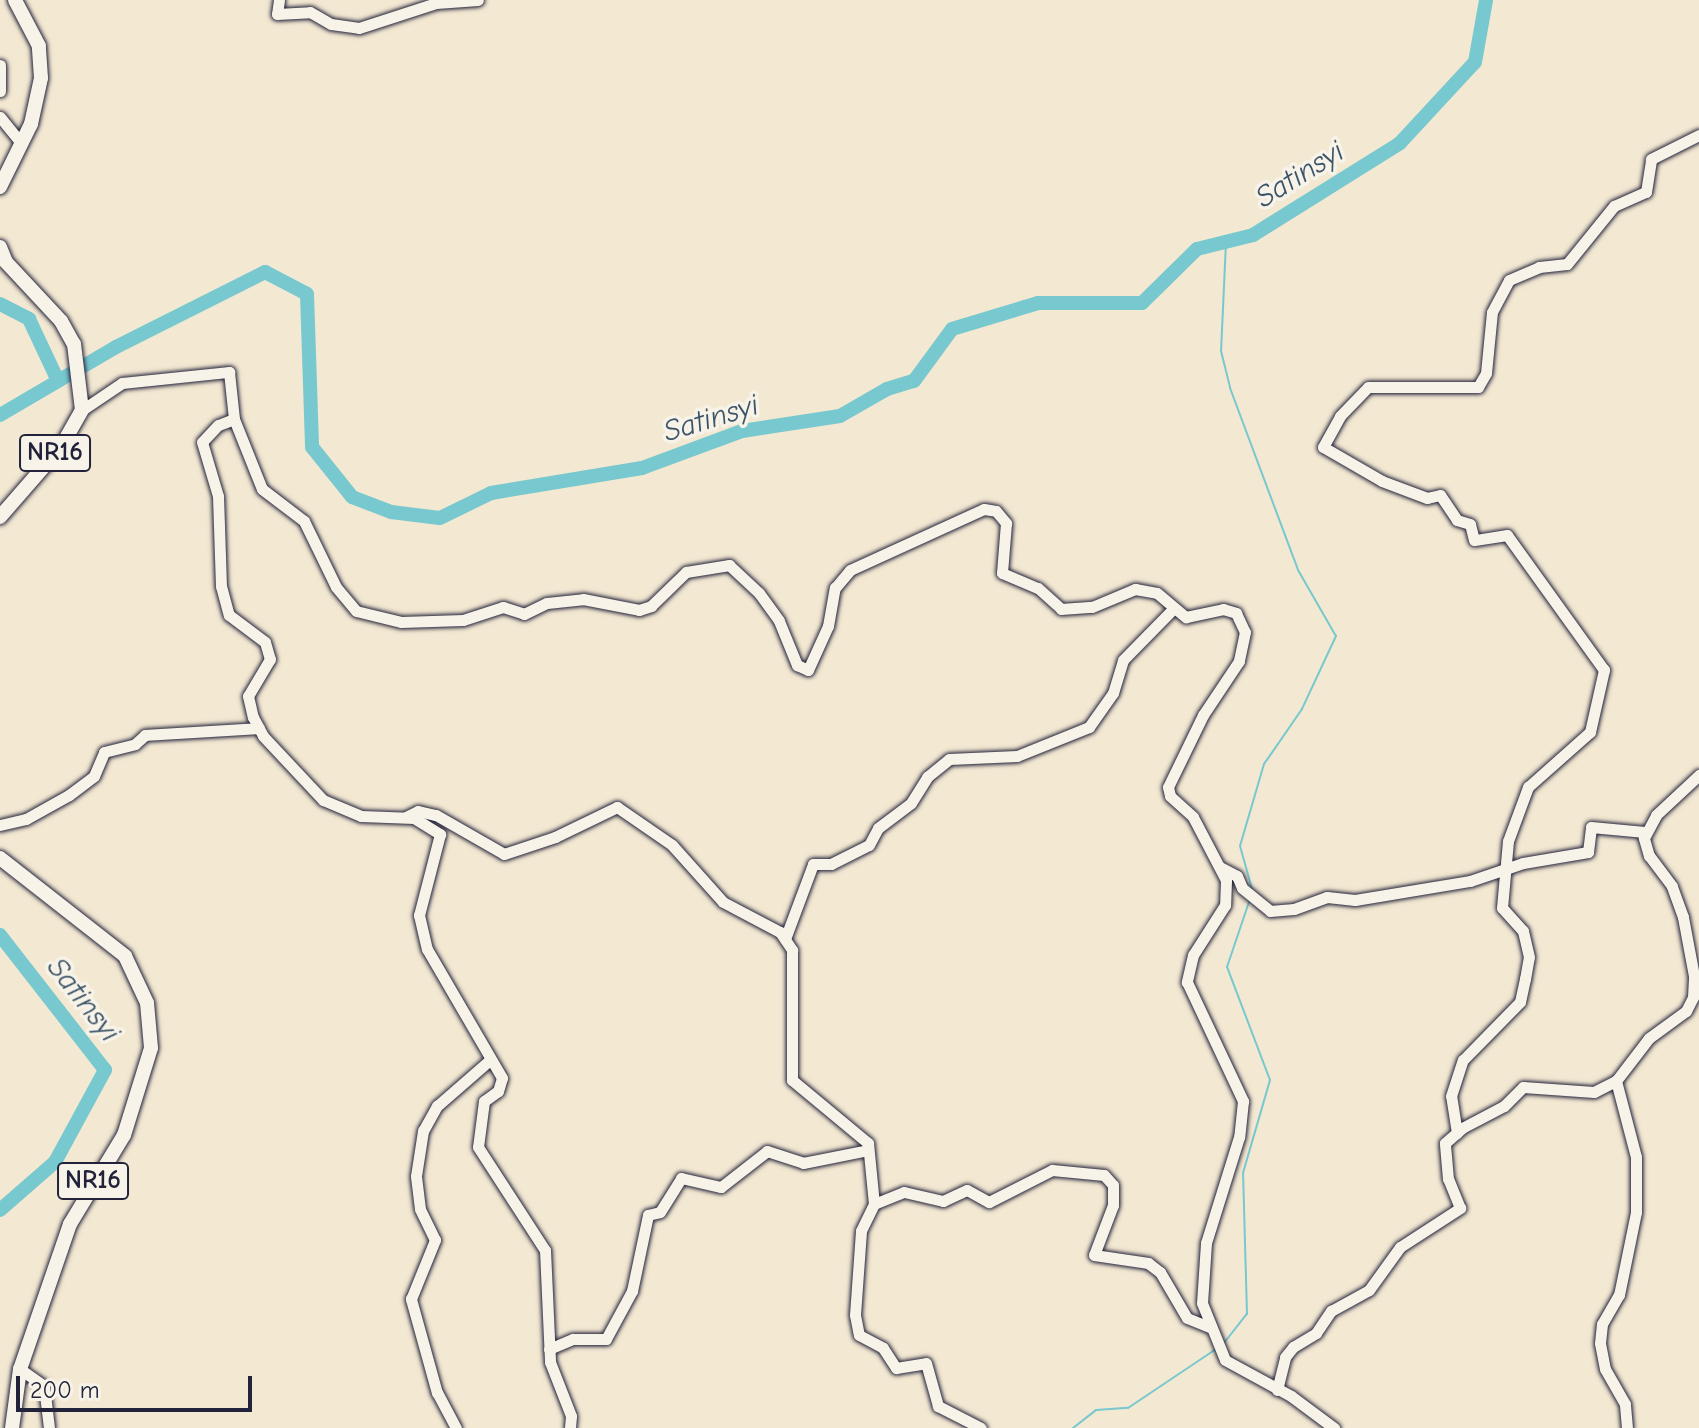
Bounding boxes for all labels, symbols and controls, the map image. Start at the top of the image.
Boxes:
water label: Satinsyi [1249,134,1351,216]
water label: Satinsyi [659,388,763,450]
road number: NR16 [19,431,91,475]
water label: Satinsyi [39,951,127,1049]
road number: NR16 [57,1159,129,1203]
scale bar [20,1360,256,1410]
text: 200 m [30,1376,100,1404]

